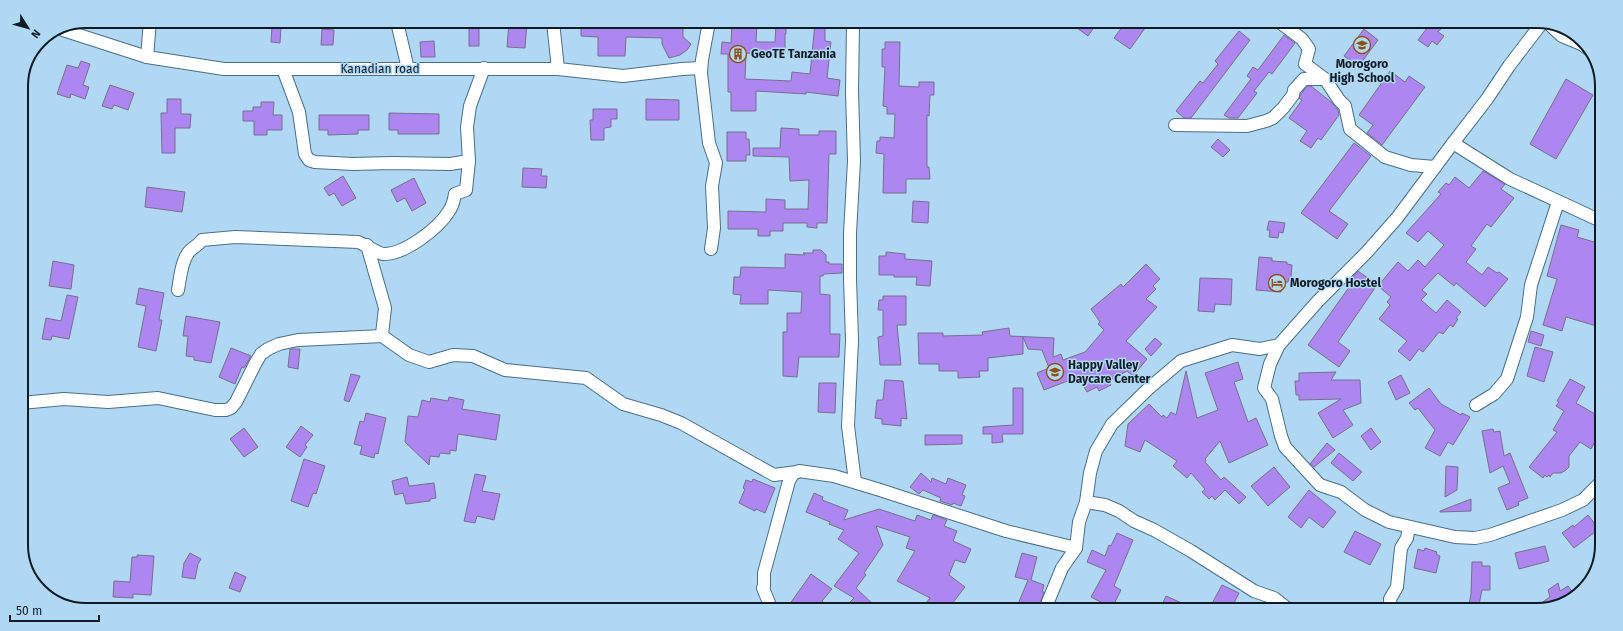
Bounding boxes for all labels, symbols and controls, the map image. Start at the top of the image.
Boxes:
north arrow [8,8,48,48]
text: N [28,27,43,41]
school or university icon: Morogoro High School [1352,35,1372,55]
building icon: GeoTE Tanzania [728,44,748,64]
place label: GeoTE Tanzania [751,47,837,61]
place label: Morogoro High School [1330,57,1395,85]
street label: Kanadian road [340,62,420,76]
hotel icon: Morogoro Hostel [1267,273,1287,293]
place label: Morogoro Hostel [1290,276,1381,290]
place label: Happy Valley Daycare Center [1068,358,1151,386]
school or university icon: Happy Valley Daycare Center [1045,362,1065,382]
scale bar [10,597,99,623]
text: 50 m [16,604,42,618]

